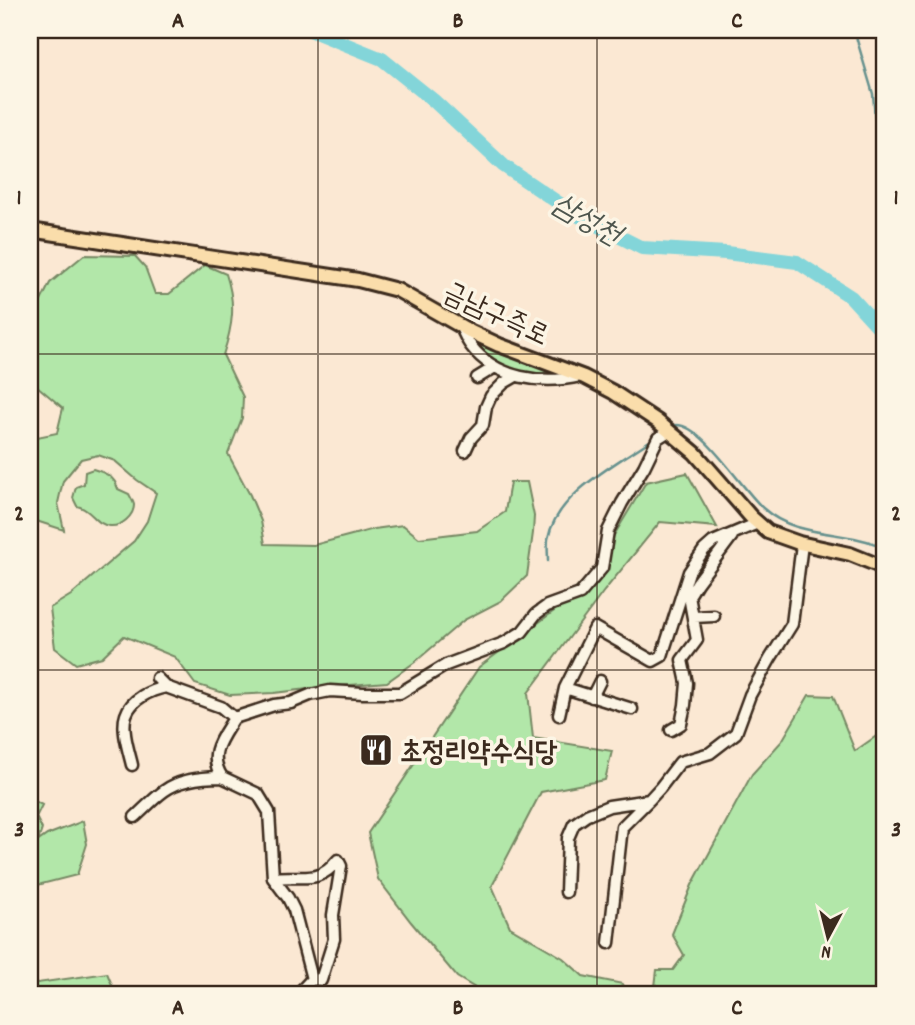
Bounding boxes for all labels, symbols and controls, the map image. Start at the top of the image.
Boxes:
text: A [172,6,184,39]
text: B [453,6,464,39]
text: C [731,6,743,39]
text: 1 [16,183,22,216]
text: 1 [893,183,899,216]
water label: 삼성천 [544,185,630,260]
street label: 금남구즉로 [435,275,554,358]
text: 2 [14,499,24,532]
text: 2 [891,499,901,532]
restaurant icon: 초정리약수식당 [357,731,395,769]
place label: 초정리약수식당 [400,735,558,775]
text: 3 [14,815,24,848]
text: 3 [891,815,901,848]
north arrow [792,902,862,972]
text: N [820,936,833,964]
text: A [172,993,184,1025]
text: B [453,993,464,1025]
text: C [731,993,743,1025]

